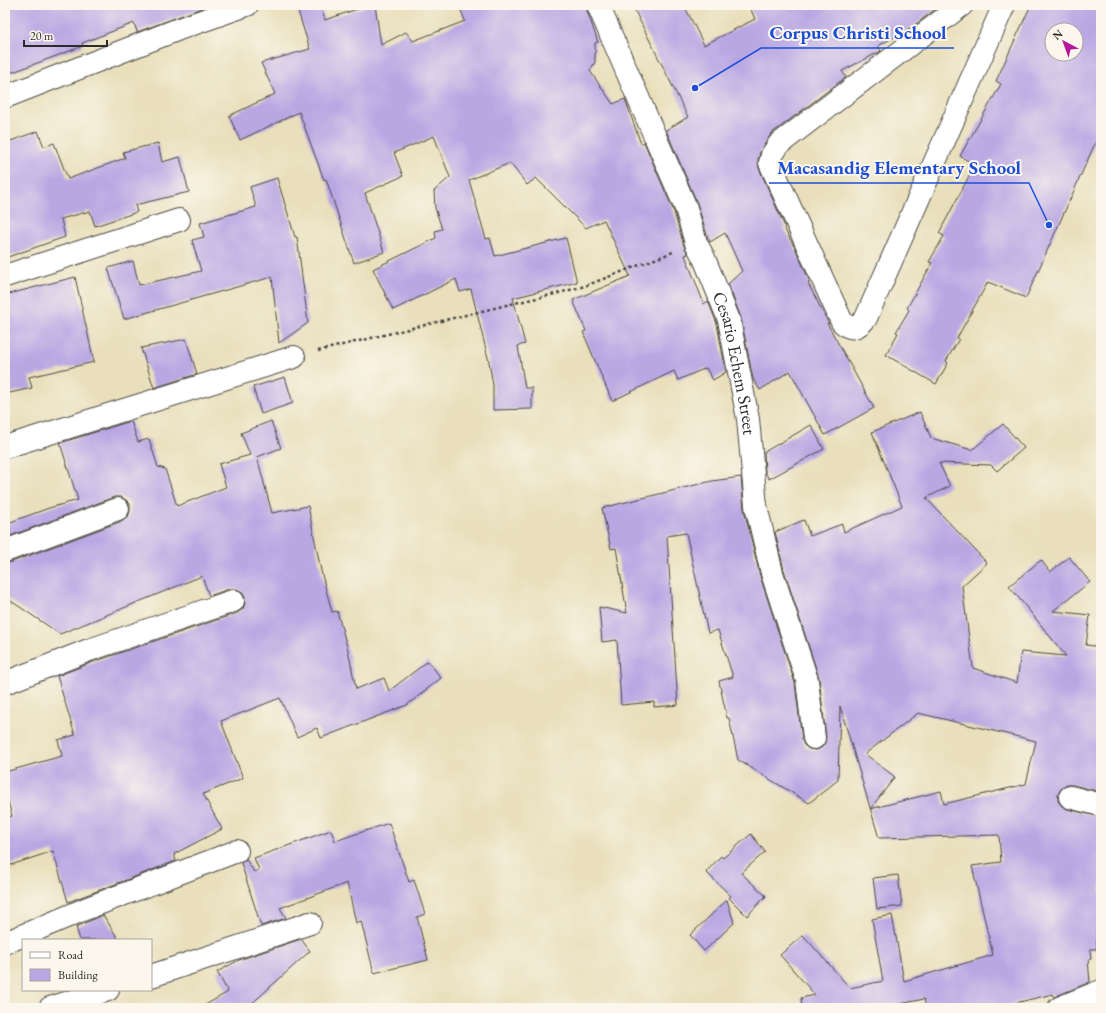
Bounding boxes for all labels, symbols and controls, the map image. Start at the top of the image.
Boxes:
callout: Corpus Christi School [761,17,954,48]
text: Corpus Christi School [770,20,947,45]
scale bar [24,22,107,48]
north arrow [1044,22,1084,62]
text: N [1049,26,1065,43]
text: 20 m [30,28,54,44]
callout: Macasandig Elementary School [769,152,1029,183]
text: Macasandig Elementary School [777,155,1022,180]
street label: Cesario Echem Street [708,288,761,436]
legend [22,939,152,991]
text: Road [58,947,84,963]
text: Building [58,967,99,983]

